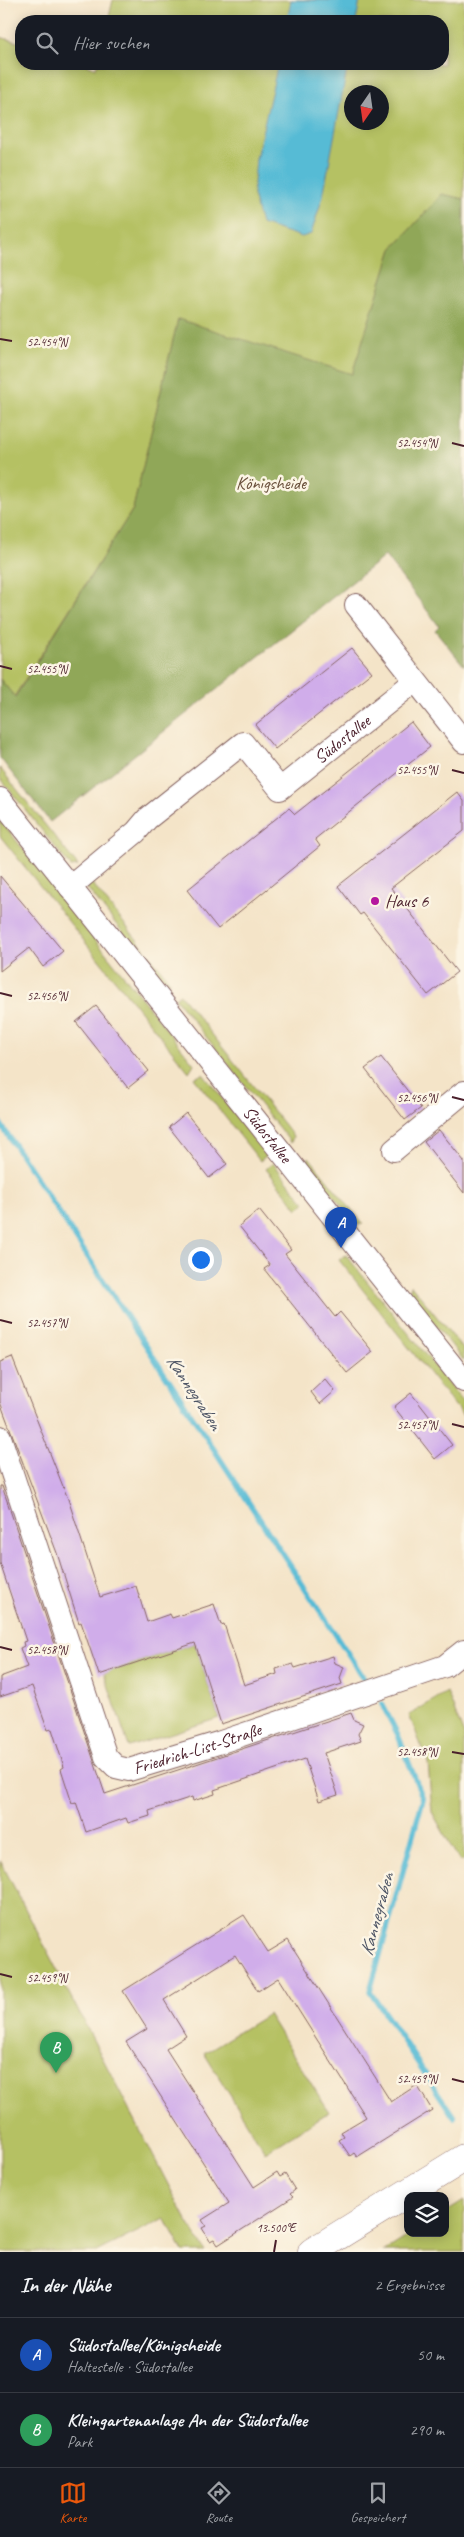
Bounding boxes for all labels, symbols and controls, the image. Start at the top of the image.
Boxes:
search box [15,15,449,70]
icon: search [33,29,61,57]
text: Hier suchen [73,31,149,55]
north arrow [344,85,389,130]
text: 52.454°N [27,334,69,350]
text: 52.454°N [397,435,439,451]
park label: Königsheide [236,472,307,494]
text: 52.455°N [27,661,69,677]
street label: Südostallee [310,709,376,768]
text: 52.455°N [397,762,439,778]
place label: Haus 6 [385,890,429,912]
marker: Haus 6 [369,895,381,907]
text: 52.456°N [27,988,69,1004]
text: 52.456°N [397,1090,439,1106]
street label: Südostallee [238,1102,297,1168]
pin: A [325,1207,357,1248]
your location [188,1247,214,1273]
text: 52.457°N [27,1315,69,1331]
water label: Kannegraben [161,1351,229,1437]
text: 52.457°N [397,1417,439,1433]
text: 52.458°N [27,1642,69,1658]
street label: Friedrich-List-Straße [131,1718,265,1779]
text: 52.458°N [397,1744,439,1760]
water label: Kannegraben [354,1868,400,1958]
text: 52.459°N [27,1970,69,1986]
pin: B [40,2032,72,2073]
text: 52.459°N [397,2071,439,2087]
map controls [404,2192,449,2237]
button: layers [404,2192,449,2237]
text: 13.500°E [256,2220,297,2236]
text: In der Nähe [20,2272,110,2298]
text: 2 Ergebnisse [375,2275,444,2295]
text: Südostallee/Königsheide [67,2333,220,2357]
text: A [32,2345,40,2365]
text: 50 m [417,2345,444,2365]
text: Haltestelle · Südostallee [67,2357,192,2377]
text: Kleingartenanlage An der Südostallee [67,2408,307,2432]
text: B [32,2420,40,2440]
text: 290 m [410,2420,444,2440]
text: Park [67,2432,92,2452]
tab: Karte [59,2479,87,2526]
tab: Route [205,2479,233,2526]
tab: Gespeichert [351,2479,405,2526]

